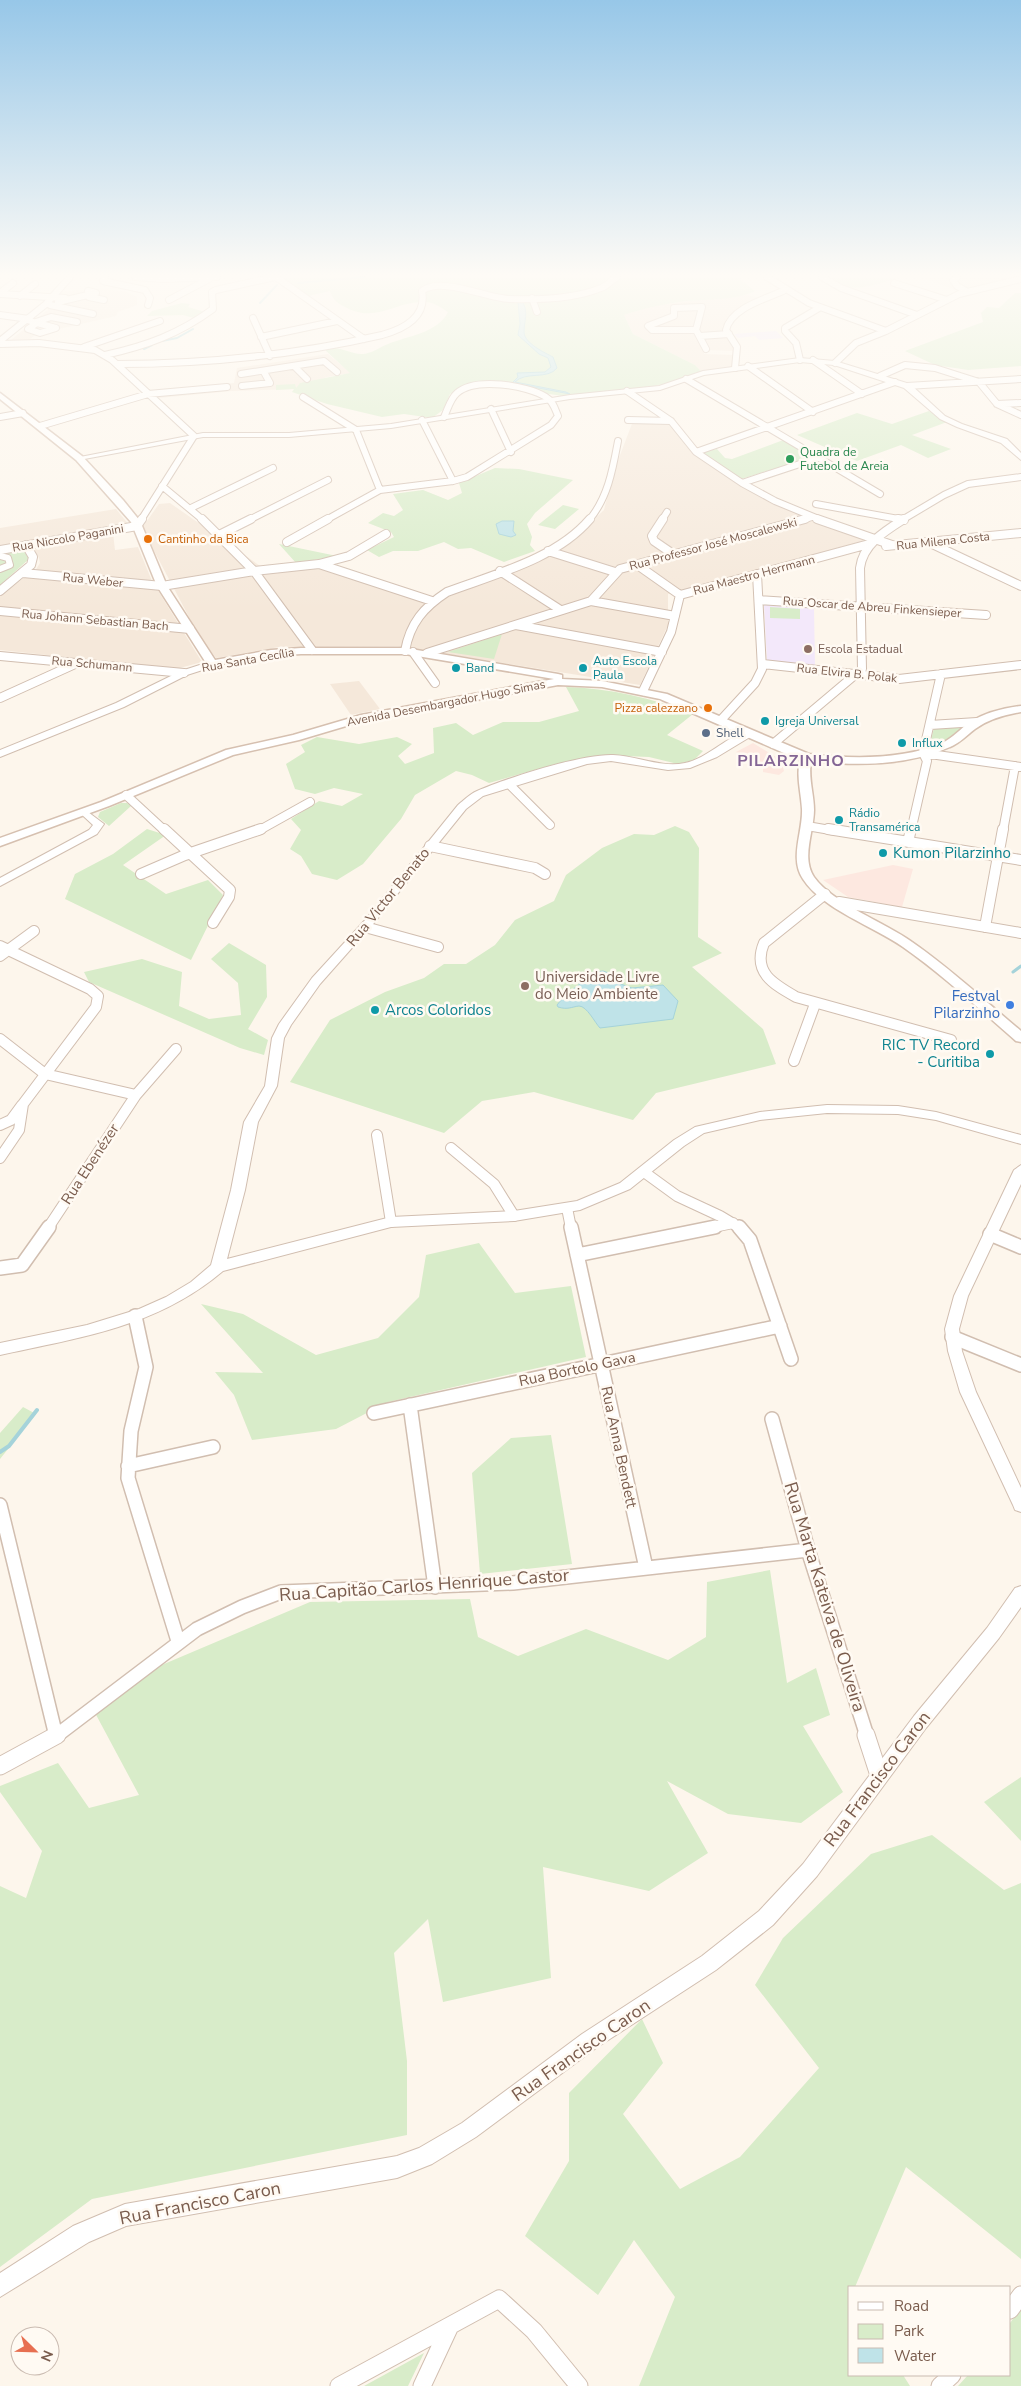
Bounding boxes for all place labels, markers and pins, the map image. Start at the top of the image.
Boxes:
place label: Quadra de Futebol de Areia [800,444,889,474]
marker: Quadra de Futebol de Areia [784,453,796,465]
place label: Cantinho da Bica [158,531,249,547]
marker: Cantinho da Bica [142,533,154,545]
place label: Escola Estadual [818,641,903,657]
marker: Escola Estadual [802,643,814,655]
place label: Auto Escola Paula [593,653,657,683]
place label: Band [466,660,494,676]
marker: Band [450,662,462,674]
marker: Auto Escola Paula [577,662,589,674]
place label: Pizza calezzano [615,700,698,716]
marker: Pizza calezzano [702,702,714,714]
place label: Igreja Universal [775,713,859,729]
marker: Igreja Universal [759,715,771,727]
place label: Shell [716,725,744,741]
marker: Shell [700,727,712,739]
place label: Influx [912,735,943,751]
marker: Influx [896,737,908,749]
place label: Rádio Transamérica [849,805,920,835]
marker: Rádio Transamérica [833,814,845,826]
place label: Kumon Pilarzinho [893,843,1011,863]
marker: Kumon Pilarzinho [877,847,889,859]
place label: Universidade Livre do Meio Ambiente [535,967,659,1004]
marker: Universidade Livre do Meio Ambiente [519,980,531,992]
place label: Festval Pilarzinho [933,986,1001,1023]
marker: Festval Pilarzinho [1004,999,1016,1011]
place label: Arcos Coloridos [385,1000,491,1020]
marker: Arcos Coloridos [369,1004,381,1016]
place label: RIC TV Record - Curitiba [882,1035,980,1072]
marker: RIC TV Record - Curitiba [984,1048,996,1060]

